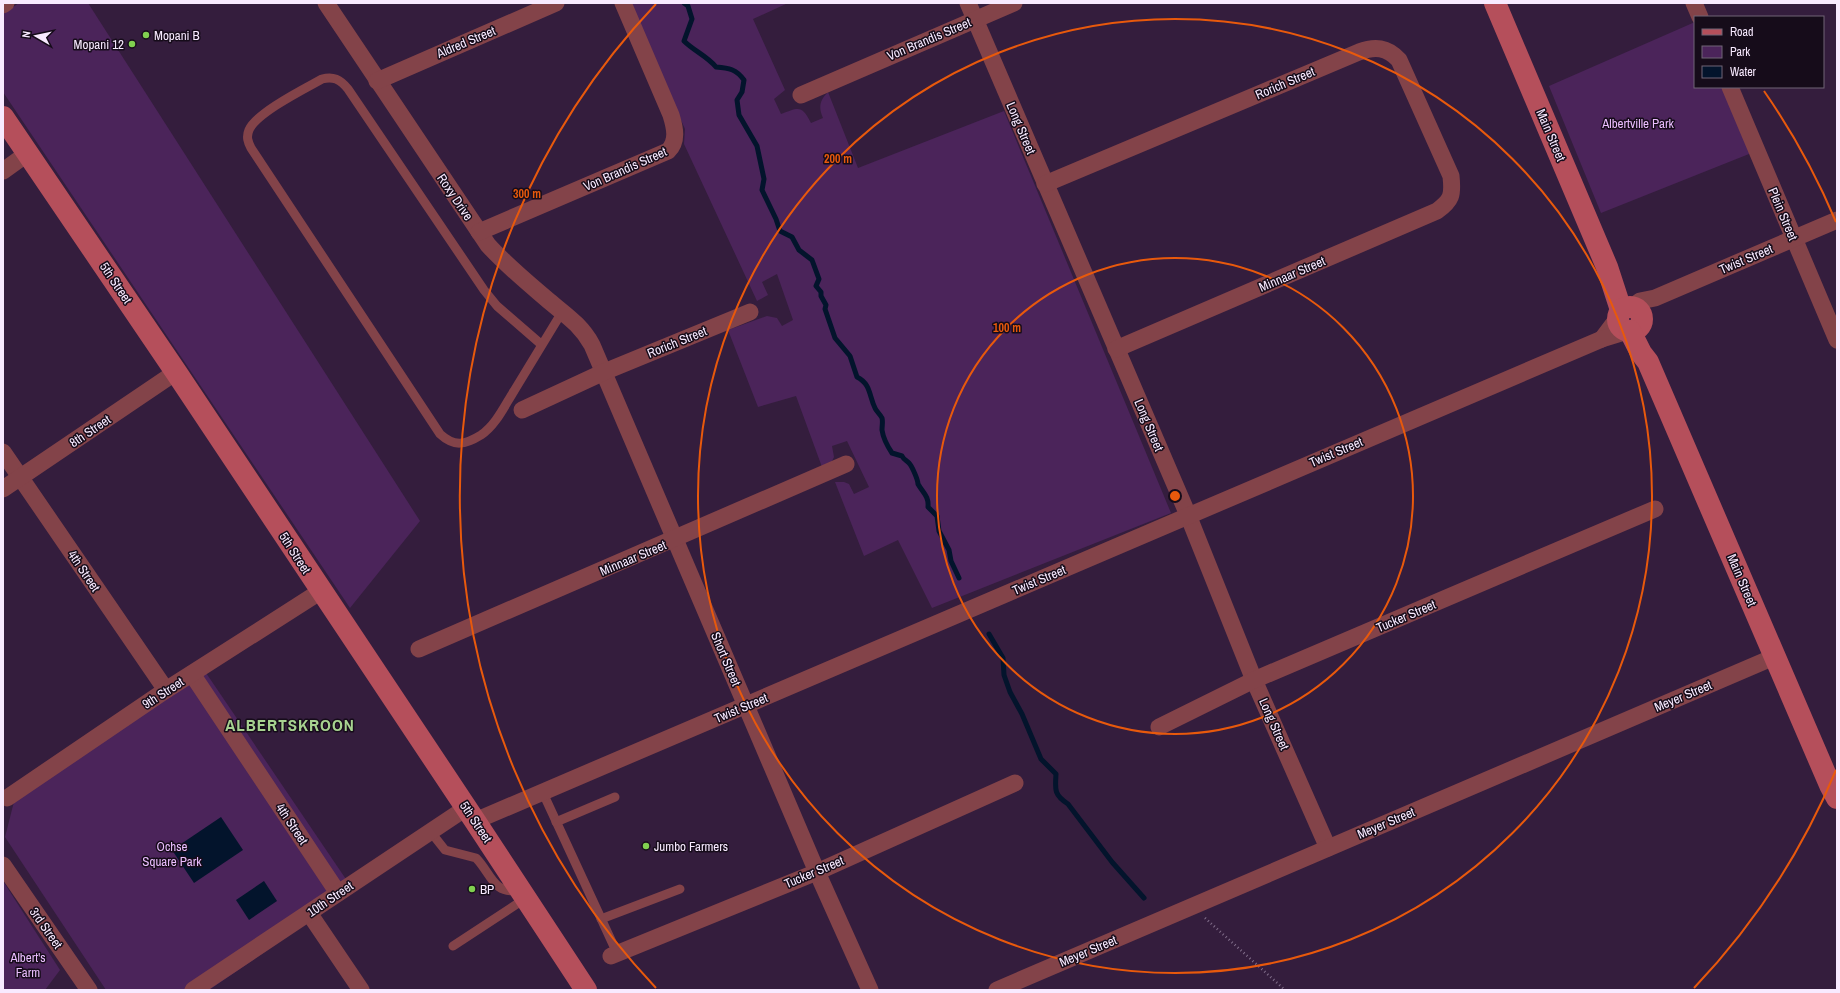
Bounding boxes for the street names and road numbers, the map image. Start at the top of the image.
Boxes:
street label: Von Brandis Street [884,14,974,64]
street label: Aldred Street [433,22,498,62]
street label: Rorich Street [1253,63,1317,103]
street label: Long Street [1002,99,1040,157]
street label: Main Street [1532,106,1570,164]
street label: Von Brandis Street [581,143,669,195]
street label: Roxy Drive [433,170,477,224]
street label: Plein Street [1764,185,1802,243]
street label: Twist Street [1717,240,1775,278]
street label: Minnaar Street [1256,252,1328,296]
street label: 5th Street [96,259,136,307]
street label: Rorich Street [645,322,709,362]
street label: Long Street [1130,396,1168,454]
street label: 8th Street [66,411,114,451]
street label: Twist Street [1307,433,1365,471]
street label: 5th Street [275,529,315,577]
street label: Minnaar Street [597,536,669,580]
street label: 4th Street [64,547,104,595]
street label: Main Street [1723,551,1761,609]
street label: Twist Street [1010,561,1068,599]
street label: Tucker Street [1374,596,1438,636]
street label: Short Street [707,629,745,689]
street label: 9th Street [139,673,187,713]
street label: Meyer Street [1652,676,1714,716]
street label: Twist Street [712,689,770,727]
street label: Long Street [1255,695,1293,753]
street label: 5th Street [456,798,496,846]
street label: 4th Street [272,800,312,848]
street label: Meyer Street [1355,803,1417,843]
street label: Tucker Street [782,852,846,892]
street label: 10th Street [304,877,356,921]
street label: 3rd Street [26,904,66,952]
street label: Meyer Street [1057,931,1119,971]

